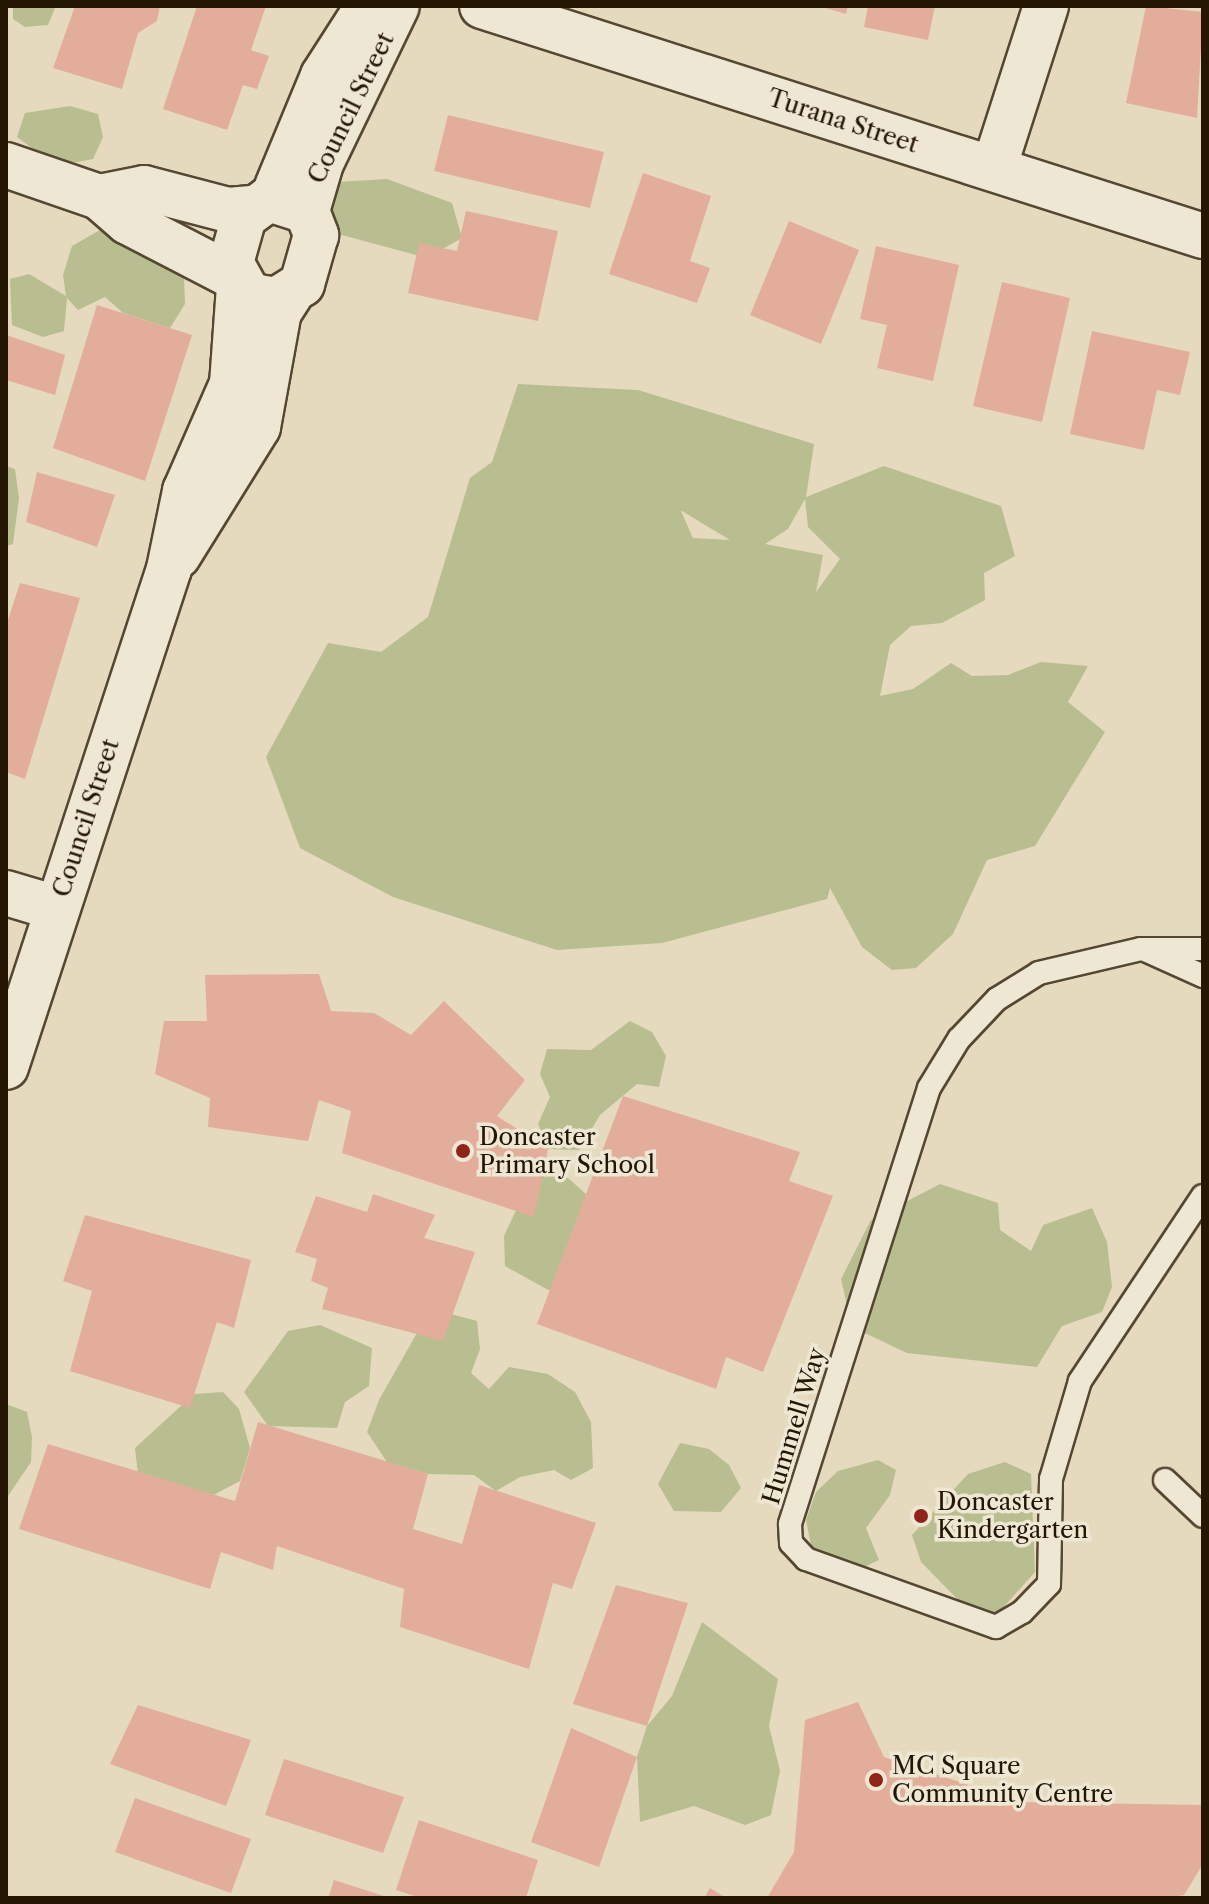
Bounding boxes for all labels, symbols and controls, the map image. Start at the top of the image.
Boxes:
street label: Council Street [302,28,400,188]
street label: Turana Street [764,83,922,159]
street label: Council Street [47,735,125,901]
place label: Doncaster Primary School [479,1123,656,1179]
marker: Doncaster Primary School [454,1142,472,1160]
street label: Hummell Way [756,1344,832,1508]
place label: Doncaster Kindergarten [937,1488,1088,1544]
marker: Doncaster Kindergarten [912,1507,930,1525]
place label: MC Square Community Centre [892,1752,1114,1808]
marker: MC Square Community Centre [867,1771,885,1789]

